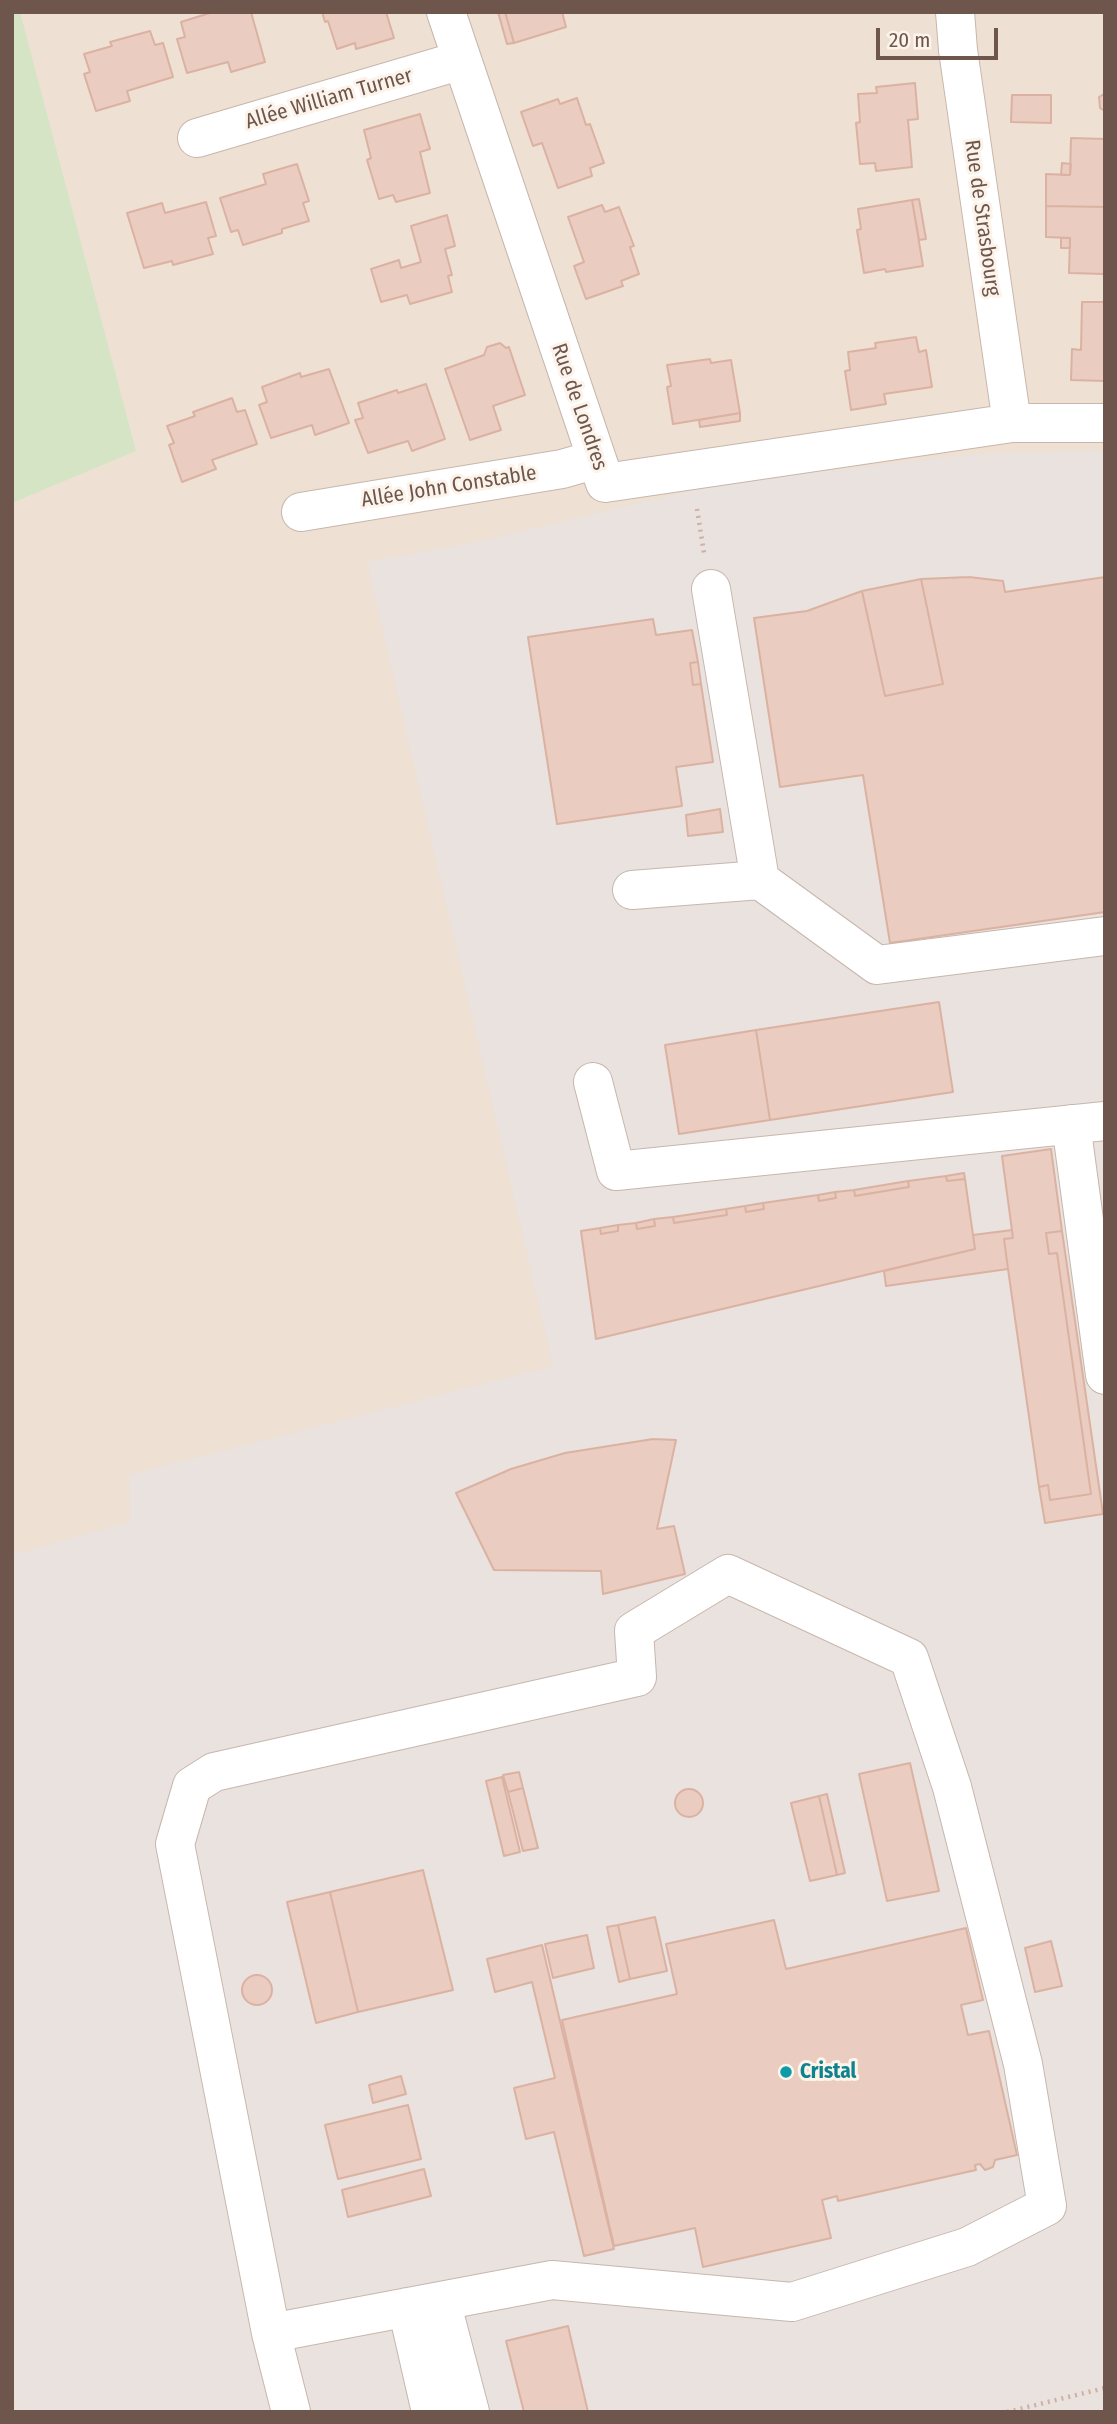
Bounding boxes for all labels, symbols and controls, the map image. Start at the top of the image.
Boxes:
scale bar [879,14,1002,58]
text: 20 m [889,27,930,53]
street label: Allée William Turner [243,63,415,135]
street label: Rue de Strasbourg [959,138,1005,298]
street label: Rue de Londres [546,340,612,474]
street label: Allée John Constable [360,461,538,513]
place label: Cristal [800,2059,856,2085]
marker: Cristal [778,2064,794,2080]

